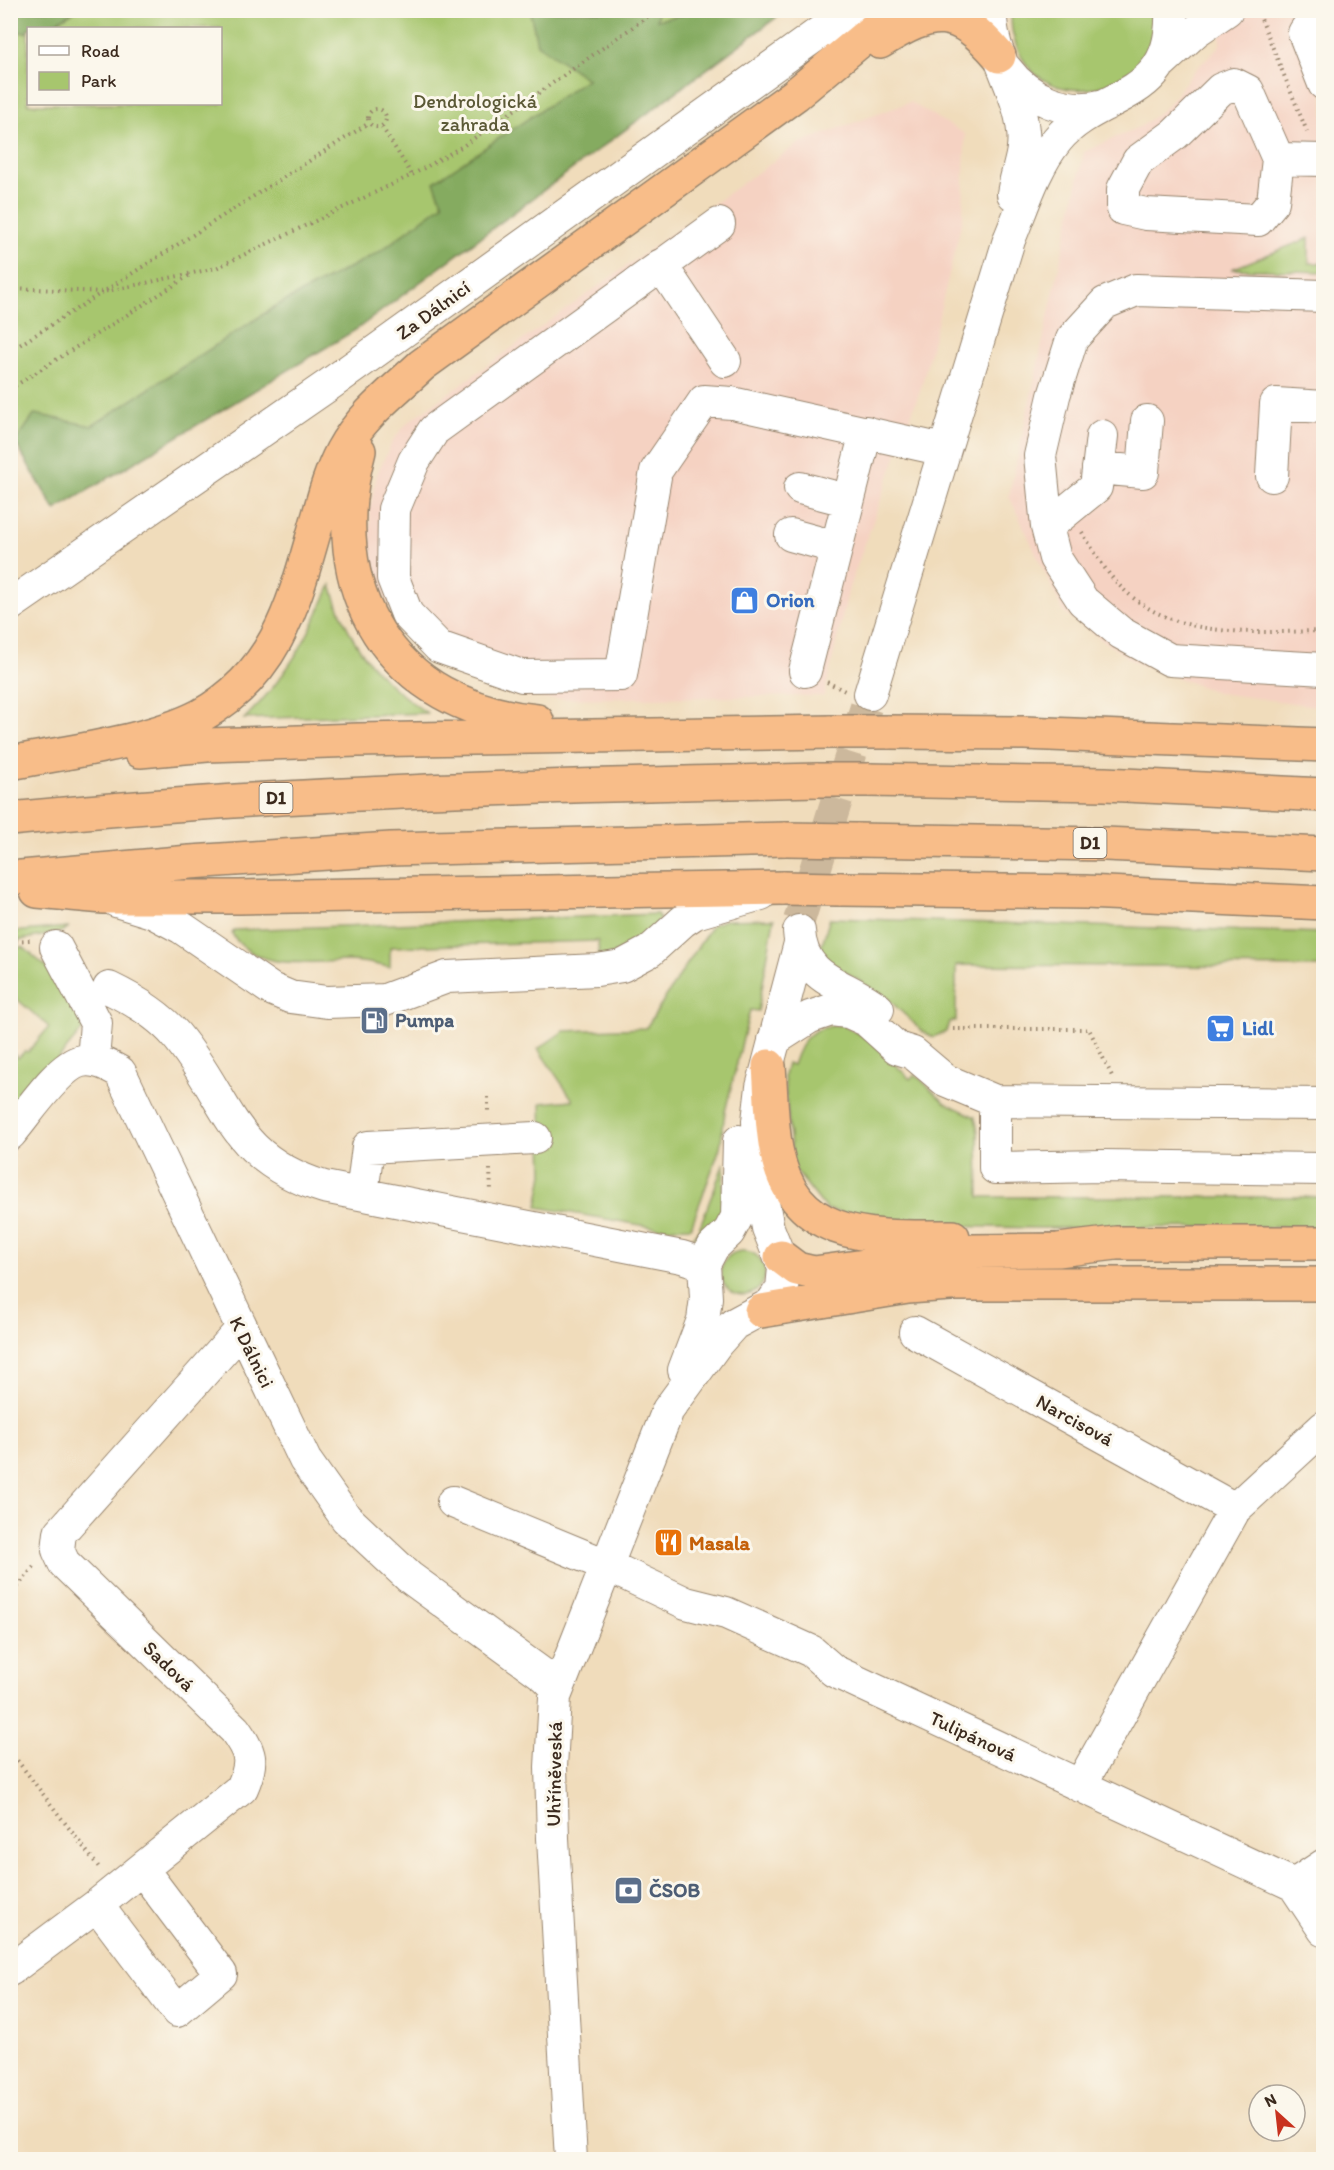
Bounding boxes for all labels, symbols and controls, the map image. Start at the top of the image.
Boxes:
legend [27,27,222,105]
text: Road [81,40,120,62]
text: Park [81,70,116,92]
park label: Dendrologická zahrada [413,89,538,136]
street label: Za Dálnicí [391,275,475,345]
shop icon: Orion [729,584,761,616]
place label: Orion [766,588,815,612]
road number: D1 [260,783,292,813]
road number: D1 [1074,828,1106,858]
fuel station icon: Pumpa [358,1004,390,1036]
place label: Pumpa [395,1008,454,1033]
supermarket icon: Lidl [1205,1012,1237,1044]
place label: Lidl [1242,1016,1274,1040]
street label: K Dálnici [224,1312,280,1392]
street label: Narcisová [1032,1389,1118,1451]
restaurant icon: Masala [652,1527,684,1559]
place label: Masala [689,1531,751,1555]
street label: Sadová [138,1636,200,1697]
street label: Tulipánová [926,1705,1021,1767]
street label: Uhříněveská [541,1720,567,1827]
bank icon: ČSOB [612,1874,644,1906]
place label: ČSOB [649,1878,701,1902]
north arrow [1247,2083,1307,2143]
text: N [1261,2089,1280,2111]

